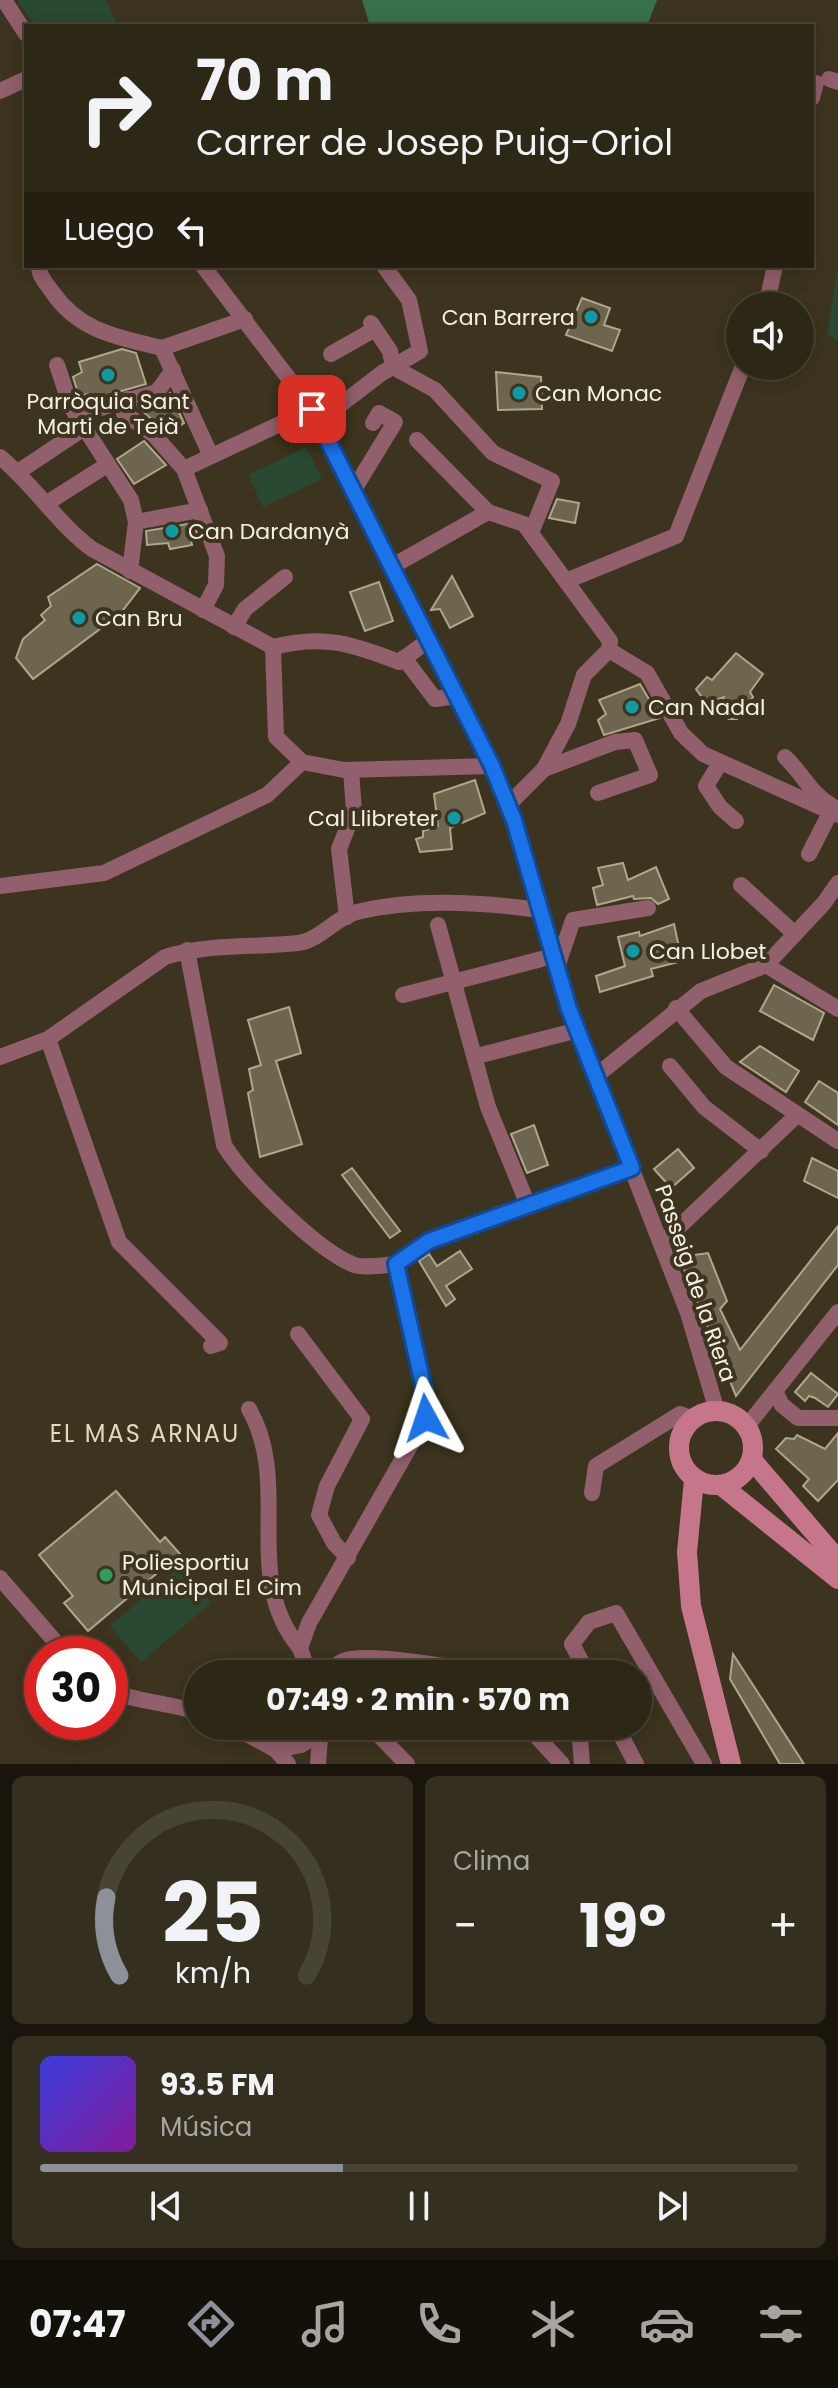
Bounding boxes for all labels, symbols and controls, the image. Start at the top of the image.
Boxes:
text: 70 m [196,41,334,120]
icon: right [64,56,168,160]
text: Carrer de Josep Puig-Oriol [196,117,673,168]
text: Luego [64,208,154,251]
icon: left [170,208,214,252]
map controls [726,292,814,380]
button: sound [726,292,814,380]
place label: Can Barrera [442,302,575,333]
marker: Can Barrera [582,308,600,326]
marker: Parròquia Sant Marti de Teià [99,366,117,384]
pin [278,375,346,443]
place label: Can Monac [535,378,662,409]
marker: Can Monac [510,384,528,402]
place label: Parròquia Sant Marti de Teià [26,386,190,442]
icon: arrive [290,387,334,431]
place label: Can Dardanyà [188,516,350,547]
marker: Can Dardanyà [163,522,181,540]
place label: Can Bru [95,603,183,634]
marker: Can Bru [70,609,88,627]
place label: Can Nadal [648,692,765,723]
marker: Can Nadal [623,698,641,716]
place label: Cal Llibreter [308,803,438,834]
marker: Cal Llibreter [445,809,463,827]
place label: Can Llobet [649,936,766,967]
marker: Can Llobet [624,942,642,960]
street label: Passeig de la Riera [647,1181,744,1386]
position arrow [384,1376,468,1460]
district label: EL MAS ARNAU [50,1417,240,1450]
place label: Poliesportiu Municipal El Cim [122,1547,302,1603]
marker: Poliesportiu Municipal El Cim [97,1566,115,1584]
speed limit sign: 30 [24,1636,128,1740]
text: 07:49 · 2 min · 570 m [266,1678,570,1721]
text: Clima [453,1843,530,1879]
text: 25 [162,1855,263,1971]
text: 19° [579,1884,666,1968]
text: − [453,1895,477,1956]
text: + [768,1895,798,1956]
text: km/h [174,1953,251,1993]
text: 93.5 FM [160,2063,275,2106]
text: Música [160,2109,252,2145]
icon: previous [144,2184,188,2228]
icon: pause [397,2184,441,2228]
icon: next [650,2184,694,2228]
icon: directions [183,2296,239,2352]
icon: music [297,2296,353,2352]
icon: phone [411,2296,467,2352]
icon: climate [525,2296,581,2352]
icon: car [639,2296,695,2352]
icon: filters [753,2296,809,2352]
text: 07:47 [29,2299,126,2350]

